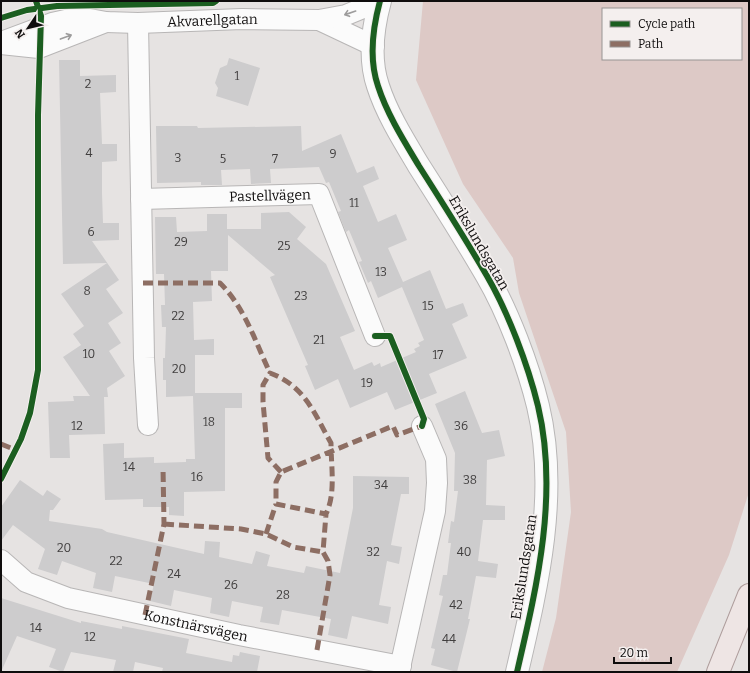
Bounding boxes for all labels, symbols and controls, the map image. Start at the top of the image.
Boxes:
north arrow [8,8,48,48]
legend [602,8,742,60]
street label: Akvarellgatan [167,10,258,30]
one-way arrow [344,10,357,17]
text: Cycle path [638,17,696,31]
text: N [12,26,28,41]
one-way arrow [59,32,71,40]
text: Path [638,37,664,51]
house number: 1 [235,69,240,83]
house number: 2 [85,77,91,91]
house number: 4 [85,146,93,160]
house number: 9 [329,147,337,161]
house number: 3 [175,151,182,165]
house number: 5 [220,152,226,166]
house number: 7 [272,152,278,166]
street label: Pastellvägen [229,186,311,205]
street label: Erikslundsgatan [445,193,513,293]
house number: 11 [349,196,359,210]
house number: 6 [87,225,95,239]
house number: 29 [174,235,188,249]
house number: 25 [278,239,290,253]
house number: 13 [375,265,387,279]
house number: 8 [83,284,91,298]
house number: 23 [294,289,308,303]
house number: 15 [422,299,434,313]
house number: 22 [171,309,185,323]
house number: 21 [313,333,325,347]
house number: 10 [83,347,95,361]
house number: 17 [433,348,443,362]
house number: 20 [172,362,186,376]
house number: 19 [361,376,373,390]
house number: 18 [203,415,215,429]
house number: 12 [71,419,83,433]
house number: 36 [454,419,468,433]
house number: 14 [123,460,135,474]
house number: 16 [191,470,203,484]
house number: 38 [463,473,477,487]
house number: 34 [374,478,388,492]
street label: Erikslundsgatan [507,513,541,621]
house number: 20 [57,541,71,555]
house number: 32 [366,545,380,559]
house number: 40 [457,545,471,559]
house number: 22 [109,554,123,568]
house number: 24 [167,567,181,581]
house number: 26 [224,578,238,592]
house number: 28 [276,588,290,602]
house number: 42 [449,598,463,612]
street label: Konstnärsvägen [142,606,249,645]
house number: 14 [30,621,42,635]
house number: 12 [84,630,96,644]
house number: 44 [442,632,456,646]
scale bar [614,639,671,665]
text: 20 m [620,646,649,660]

